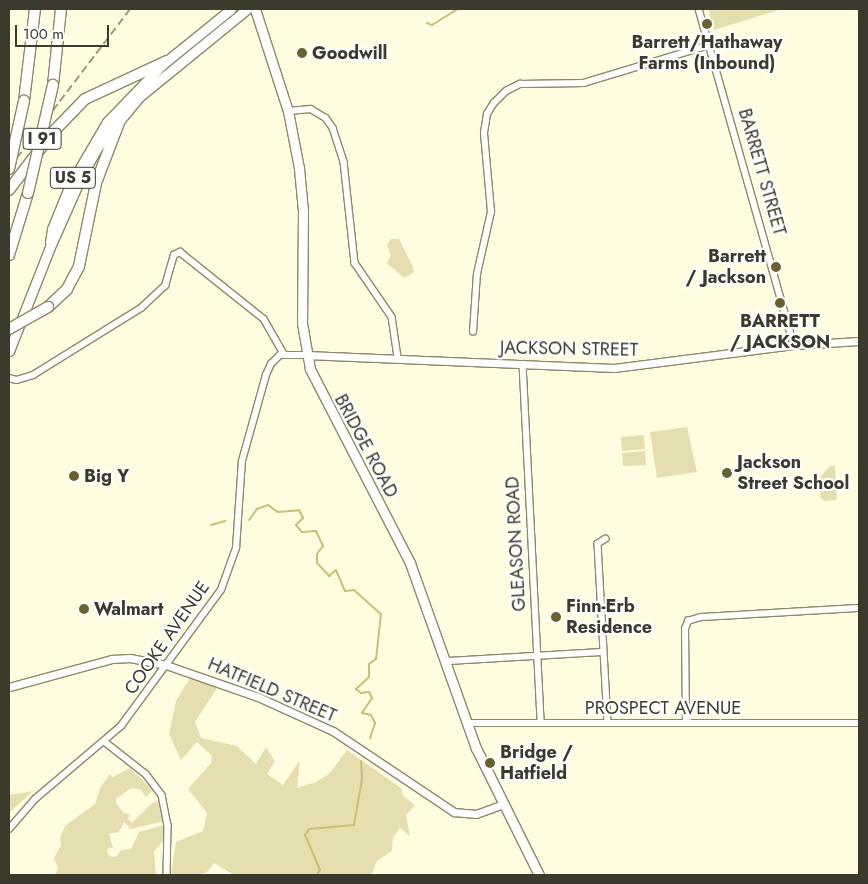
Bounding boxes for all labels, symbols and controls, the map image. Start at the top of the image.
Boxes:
scale bar [18,15,111,47]
marker: Barrett/Hathaway Farms (Inbound) [701,18,713,30]
text: 100 m [23,23,64,45]
place label: Barrett/Hathaway Farms (Inbound) [631,32,783,74]
place label: Goodwill [312,42,387,64]
marker: Goodwill [296,47,308,59]
street label: BARRETT STREET [734,106,790,238]
road number: I 91 [22,126,62,152]
road number: US 5 [49,164,97,192]
place label: Barrett / Jackson [686,246,766,288]
marker: Barrett / Jackson [770,261,782,273]
marker: BARRETT / JACKSON [774,297,786,309]
place label: BARRETT / JACKSON [730,311,830,354]
street label: JACKSON STREET [500,337,638,361]
street label: BRIDGE ROAD [330,391,402,501]
place label: Jackson Street School [737,452,849,494]
place label: Big Y [84,465,129,487]
marker: Jackson Street School [721,467,733,479]
marker: Big Y [68,470,80,482]
street label: GLEASON ROAD [502,476,530,612]
street label: COOKE AVENUE [120,577,214,699]
place label: Finn-Erb Residence [566,596,652,638]
place label: Walmart [94,598,164,620]
marker: Walmart [78,603,90,615]
marker: Finn-Erb Residence [550,611,562,623]
street label: HATFIELD STREET [205,653,339,727]
street label: PROSPECT AVENUE [585,697,741,719]
place label: Bridge / Hatfield [500,742,573,784]
marker: Bridge / Hatfield [484,757,496,769]

